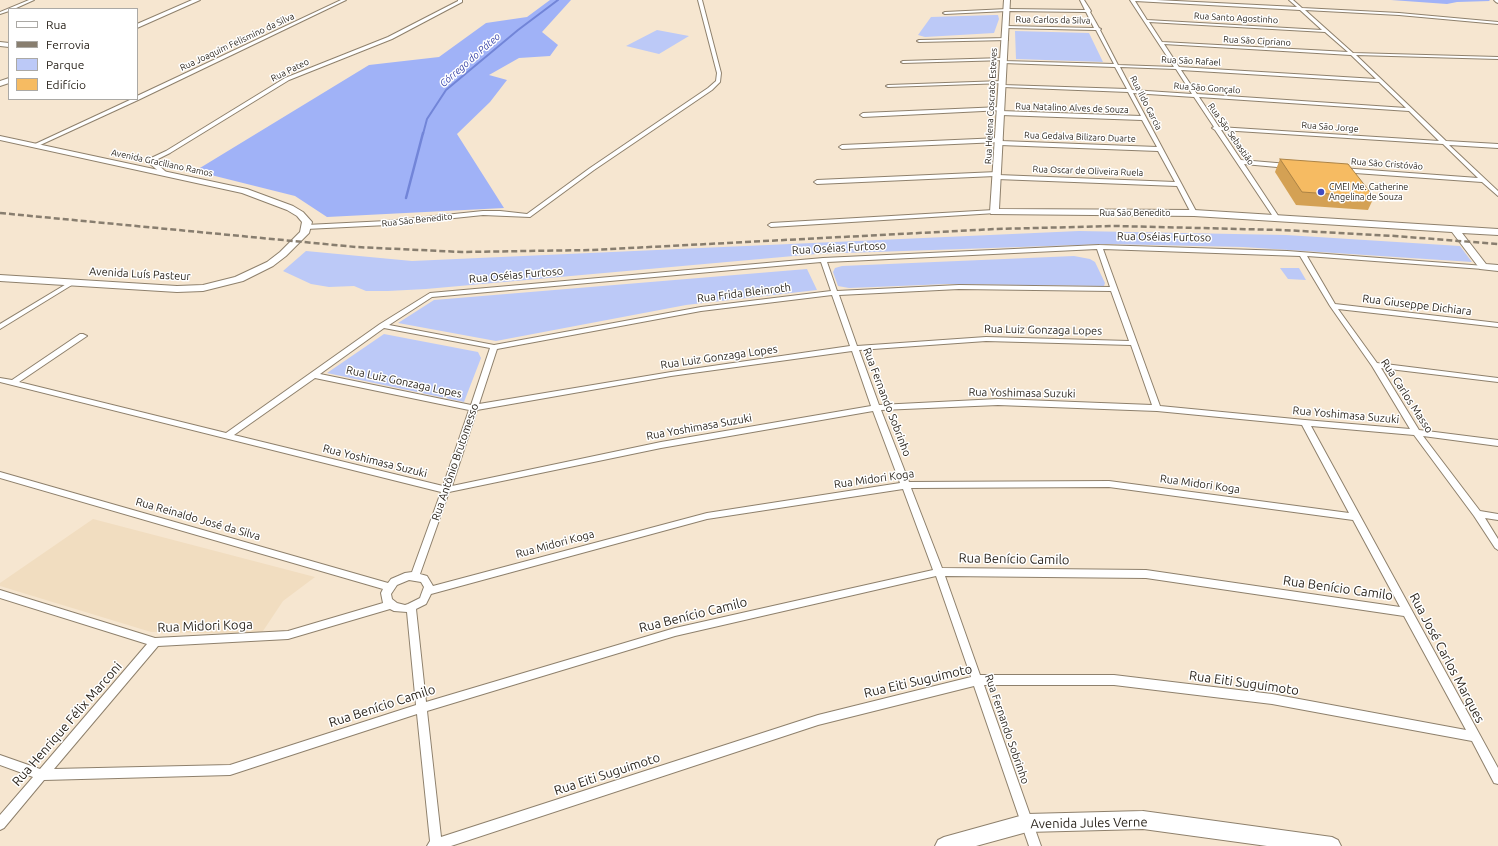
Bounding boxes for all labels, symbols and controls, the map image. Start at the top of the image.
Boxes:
legend [8,8,138,100]
street label: Rua Santo Agostinho [1194,10,1278,26]
street label: Rua Joaquim Felismino da Silva [178,11,296,73]
street label: Rua Carlos da Silva [1016,14,1090,26]
text: Rua [46,18,67,31]
water label: Córrego do Páteo [437,31,503,89]
street label: Rua São Cipriano [1223,34,1291,48]
text: Ferrovia [46,38,90,51]
street label: Rua Helena Coscrato Esteves [983,48,999,164]
street label: Rua São Rafael [1161,54,1221,68]
street label: Rua Pateo [269,56,311,84]
text: Parque [46,58,84,71]
street label: Rua Ildo Garcia [1128,74,1164,132]
text: Edifício [46,78,86,91]
street label: Rua São Gonçalo [1173,80,1241,96]
street label: Rua Natalino Alves de Souza [1015,101,1129,115]
street label: Rua São Sebastião [1206,101,1256,167]
street label: Rua São Jorge [1301,120,1359,134]
street label: Rua Gedalva Bilizaro Duarte [1024,130,1136,144]
street label: Avenida Graciliano Ramos [110,147,214,179]
street label: Rua São Cristóvão [1351,156,1423,172]
street label: Rua Oscar de Oliveira Ruela [1032,164,1144,178]
place label: CMEI Me. Catherine Angelina de Souza [1329,182,1408,203]
marker: CMEI Me. Catherine Angelina de Souza [1316,187,1326,197]
street label: Rua São Benedito [1099,208,1171,218]
street label: Rua São Benedito [381,211,453,229]
street label: Rua Oséias Furtoso [1117,230,1211,244]
street label: Rua Oséias Furtoso [792,239,886,257]
street label: Rua Oséias Furtoso [468,264,564,286]
street label: Avenida Luís Pasteur [89,265,191,283]
street label: Rua Frida Bleinroth [696,281,792,305]
street label: Rua Giuseppe Dichiara [1362,292,1472,318]
street label: Rua Luiz Gonzaga Lopes [984,322,1102,338]
street label: Rua Luiz Gonzaga Lopes [660,342,778,372]
street label: Rua Fernando Sobrinho [860,346,914,458]
street label: Rua Carlos Masso [1378,356,1436,436]
street label: Rua Luiz Gonzaga Lopes [345,363,463,401]
street label: Rua Yoshimasa Suzuki [968,385,1076,401]
street label: Rua Antônio Brutomesso [429,402,481,522]
street label: Rua Yoshimasa Suzuki [1292,404,1400,426]
street label: Rua Yoshimasa Suzuki [645,411,753,443]
street label: Rua Yoshimasa Suzuki [321,442,429,480]
street label: Rua Midori Koga [833,467,915,491]
street label: Rua Midori Koga [1159,472,1241,496]
street label: Rua Reinaldo José da Silva [134,495,262,543]
street label: Rua Midori Koga [514,527,596,561]
street label: Rua Benício Camilo [958,550,1070,568]
street label: Rua Benício Camilo [1282,573,1394,603]
street label: Rua José Carlos Marques [1406,590,1488,726]
street label: Rua Benício Camilo [637,594,749,636]
street label: Rua Midori Koga [157,617,253,635]
street label: Rua Henrique Félix Marconi [9,659,125,789]
street label: Rua Eiti Suguimoto [862,661,974,701]
street label: Rua Eiti Suguimoto [1188,668,1300,698]
street label: Rua Fernando Sobrinho [982,672,1032,786]
street label: Rua Benício Camilo [327,681,437,731]
street label: Rua Eiti Suguimoto [552,749,662,799]
street label: Avenida Jules Verne [1030,814,1148,832]

